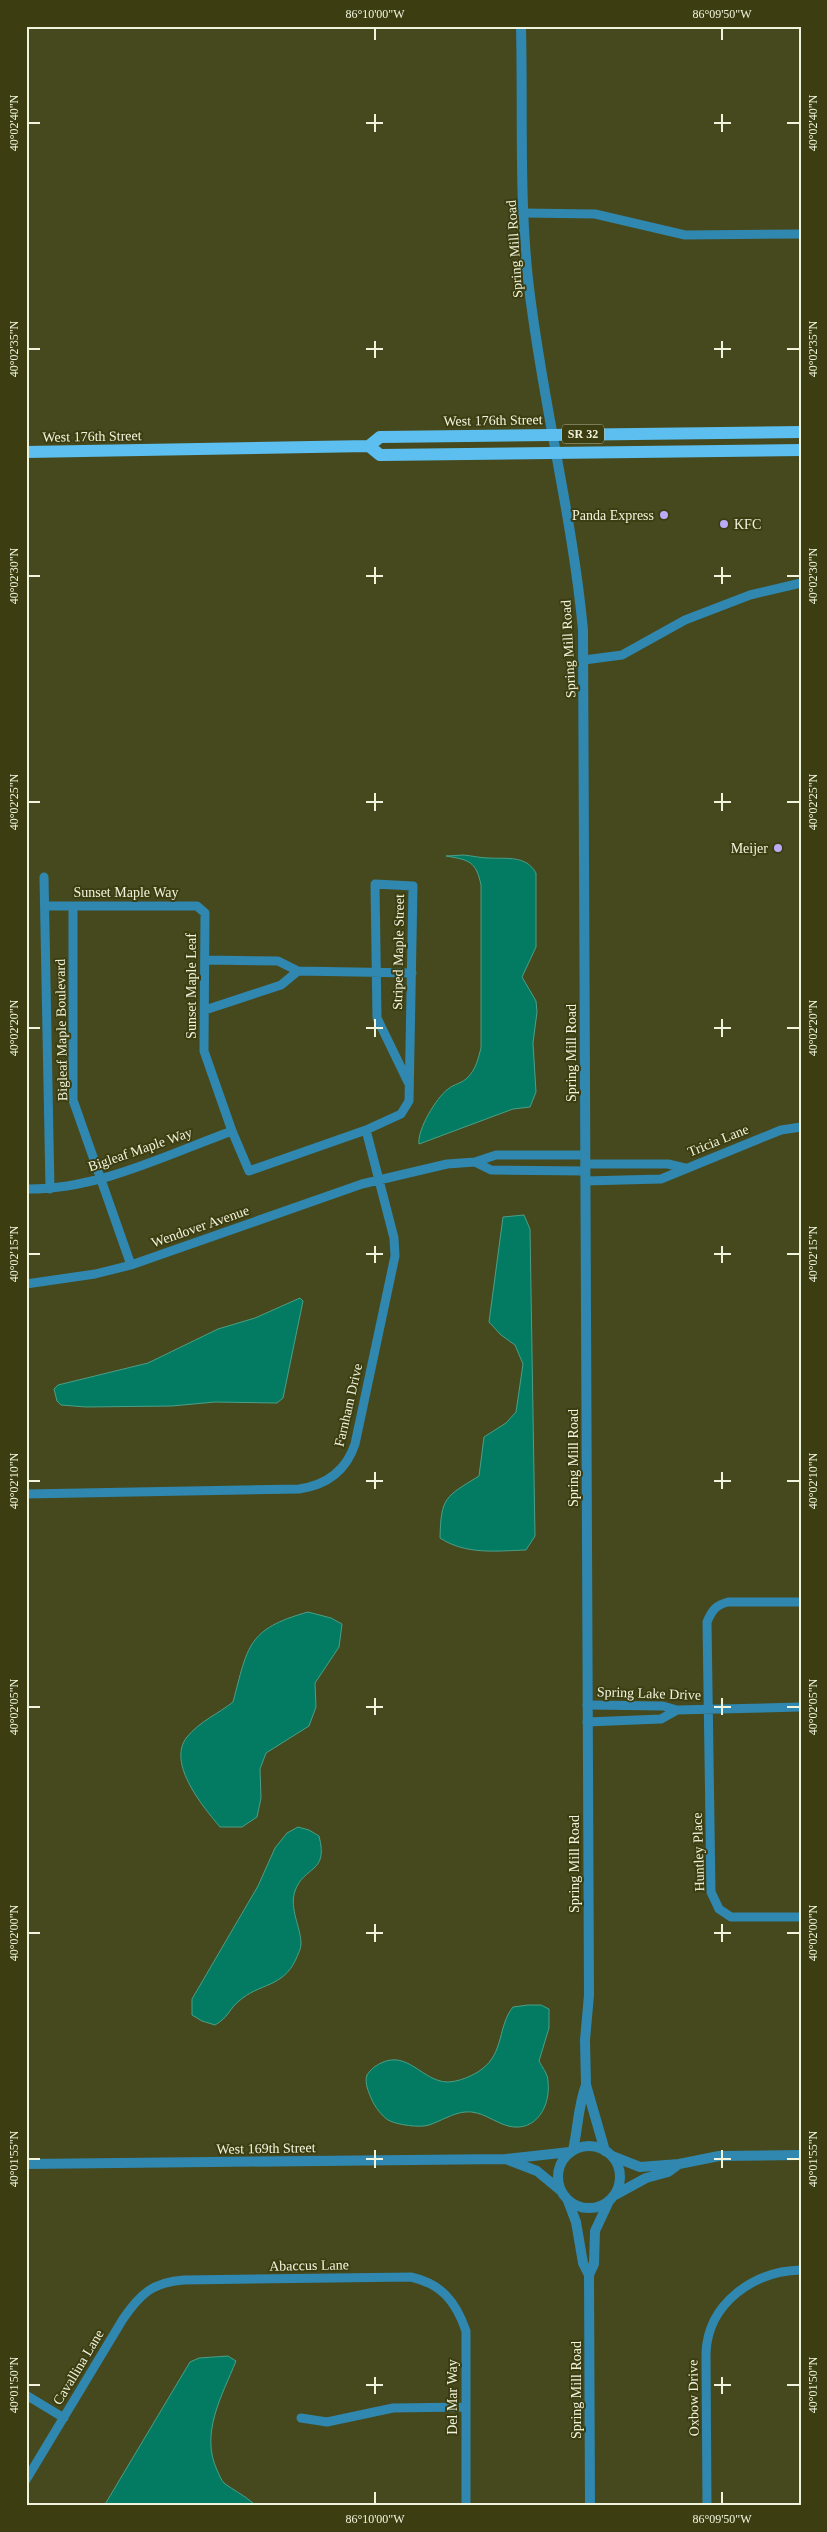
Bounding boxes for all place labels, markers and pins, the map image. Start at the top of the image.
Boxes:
place label: Panda Express [572,508,654,523]
marker: Panda Express [658,509,670,521]
place label: KFC [734,517,761,532]
marker: KFC [718,518,730,530]
place label: Meijer [731,841,768,856]
marker: Meijer [772,842,784,854]

